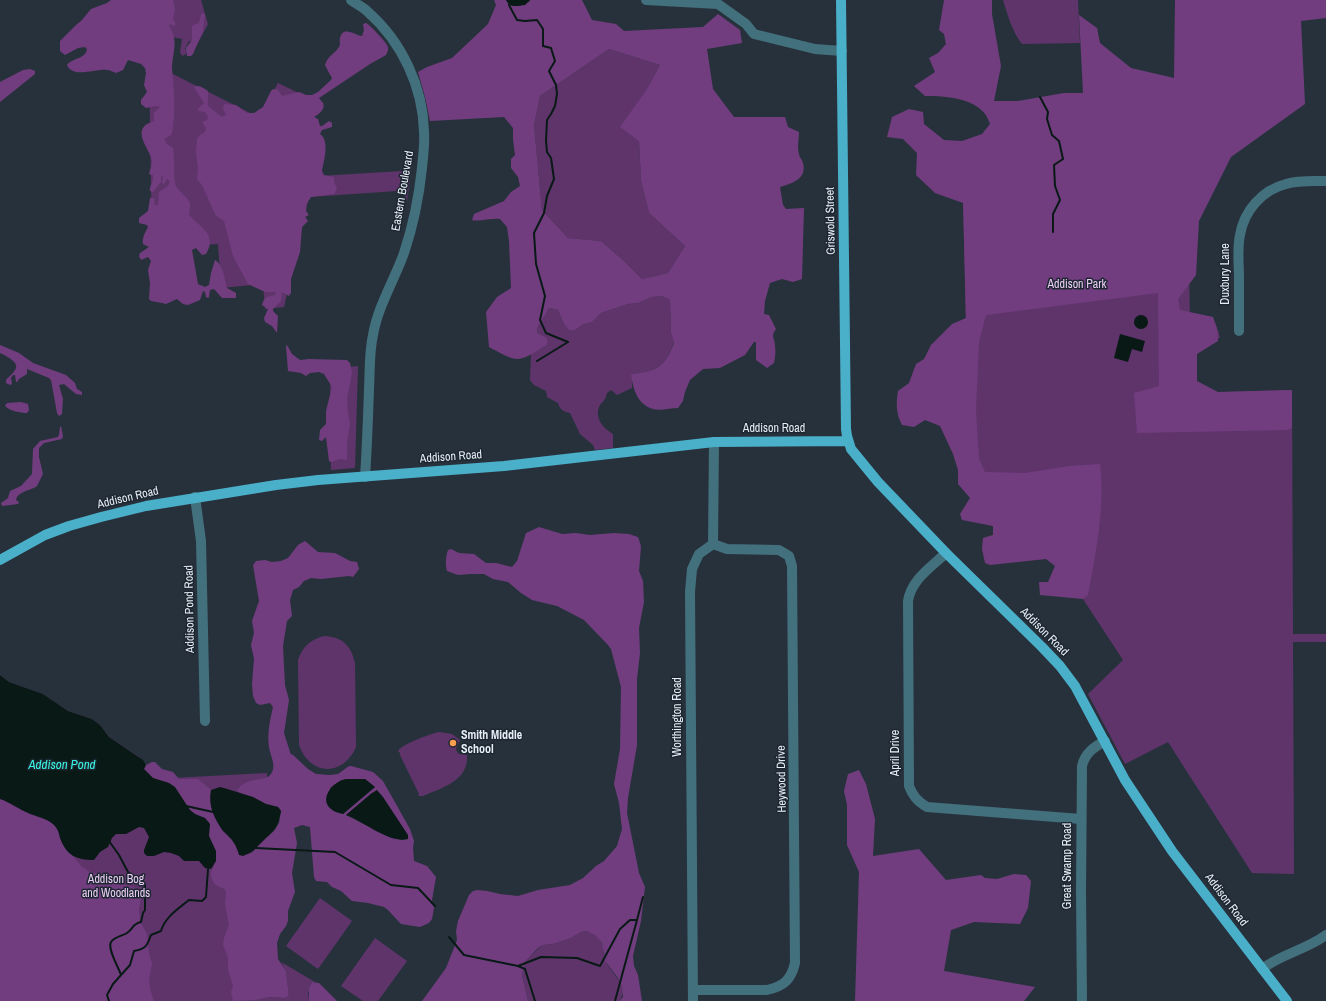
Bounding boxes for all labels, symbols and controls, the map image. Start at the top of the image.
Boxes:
street label: Eastern Boulevard [389,150,417,232]
street label: Griswold Street [823,187,839,255]
street label: Duxbury Lane [1219,243,1233,305]
park label: Addison Park [1047,278,1107,292]
street label: Addison Road [743,422,805,436]
street label: Addison Road [419,448,483,466]
street label: Addison Road [96,484,160,512]
street label: Addison Pond Road [182,565,198,653]
street label: Addison Road [1017,605,1071,659]
street label: Worthington Road [671,677,685,757]
place label: Smith Middle School [461,729,522,757]
street label: April Drive [889,730,903,776]
marker: Smith Middle School [448,738,458,748]
street label: Heywood Drive [774,745,790,813]
water label: Addison Pond [29,758,95,774]
street label: Great Swamp Road [1061,823,1075,909]
street label: Addison Road [1201,871,1251,929]
park label: Addison Bog and Woodlands [82,873,150,901]

